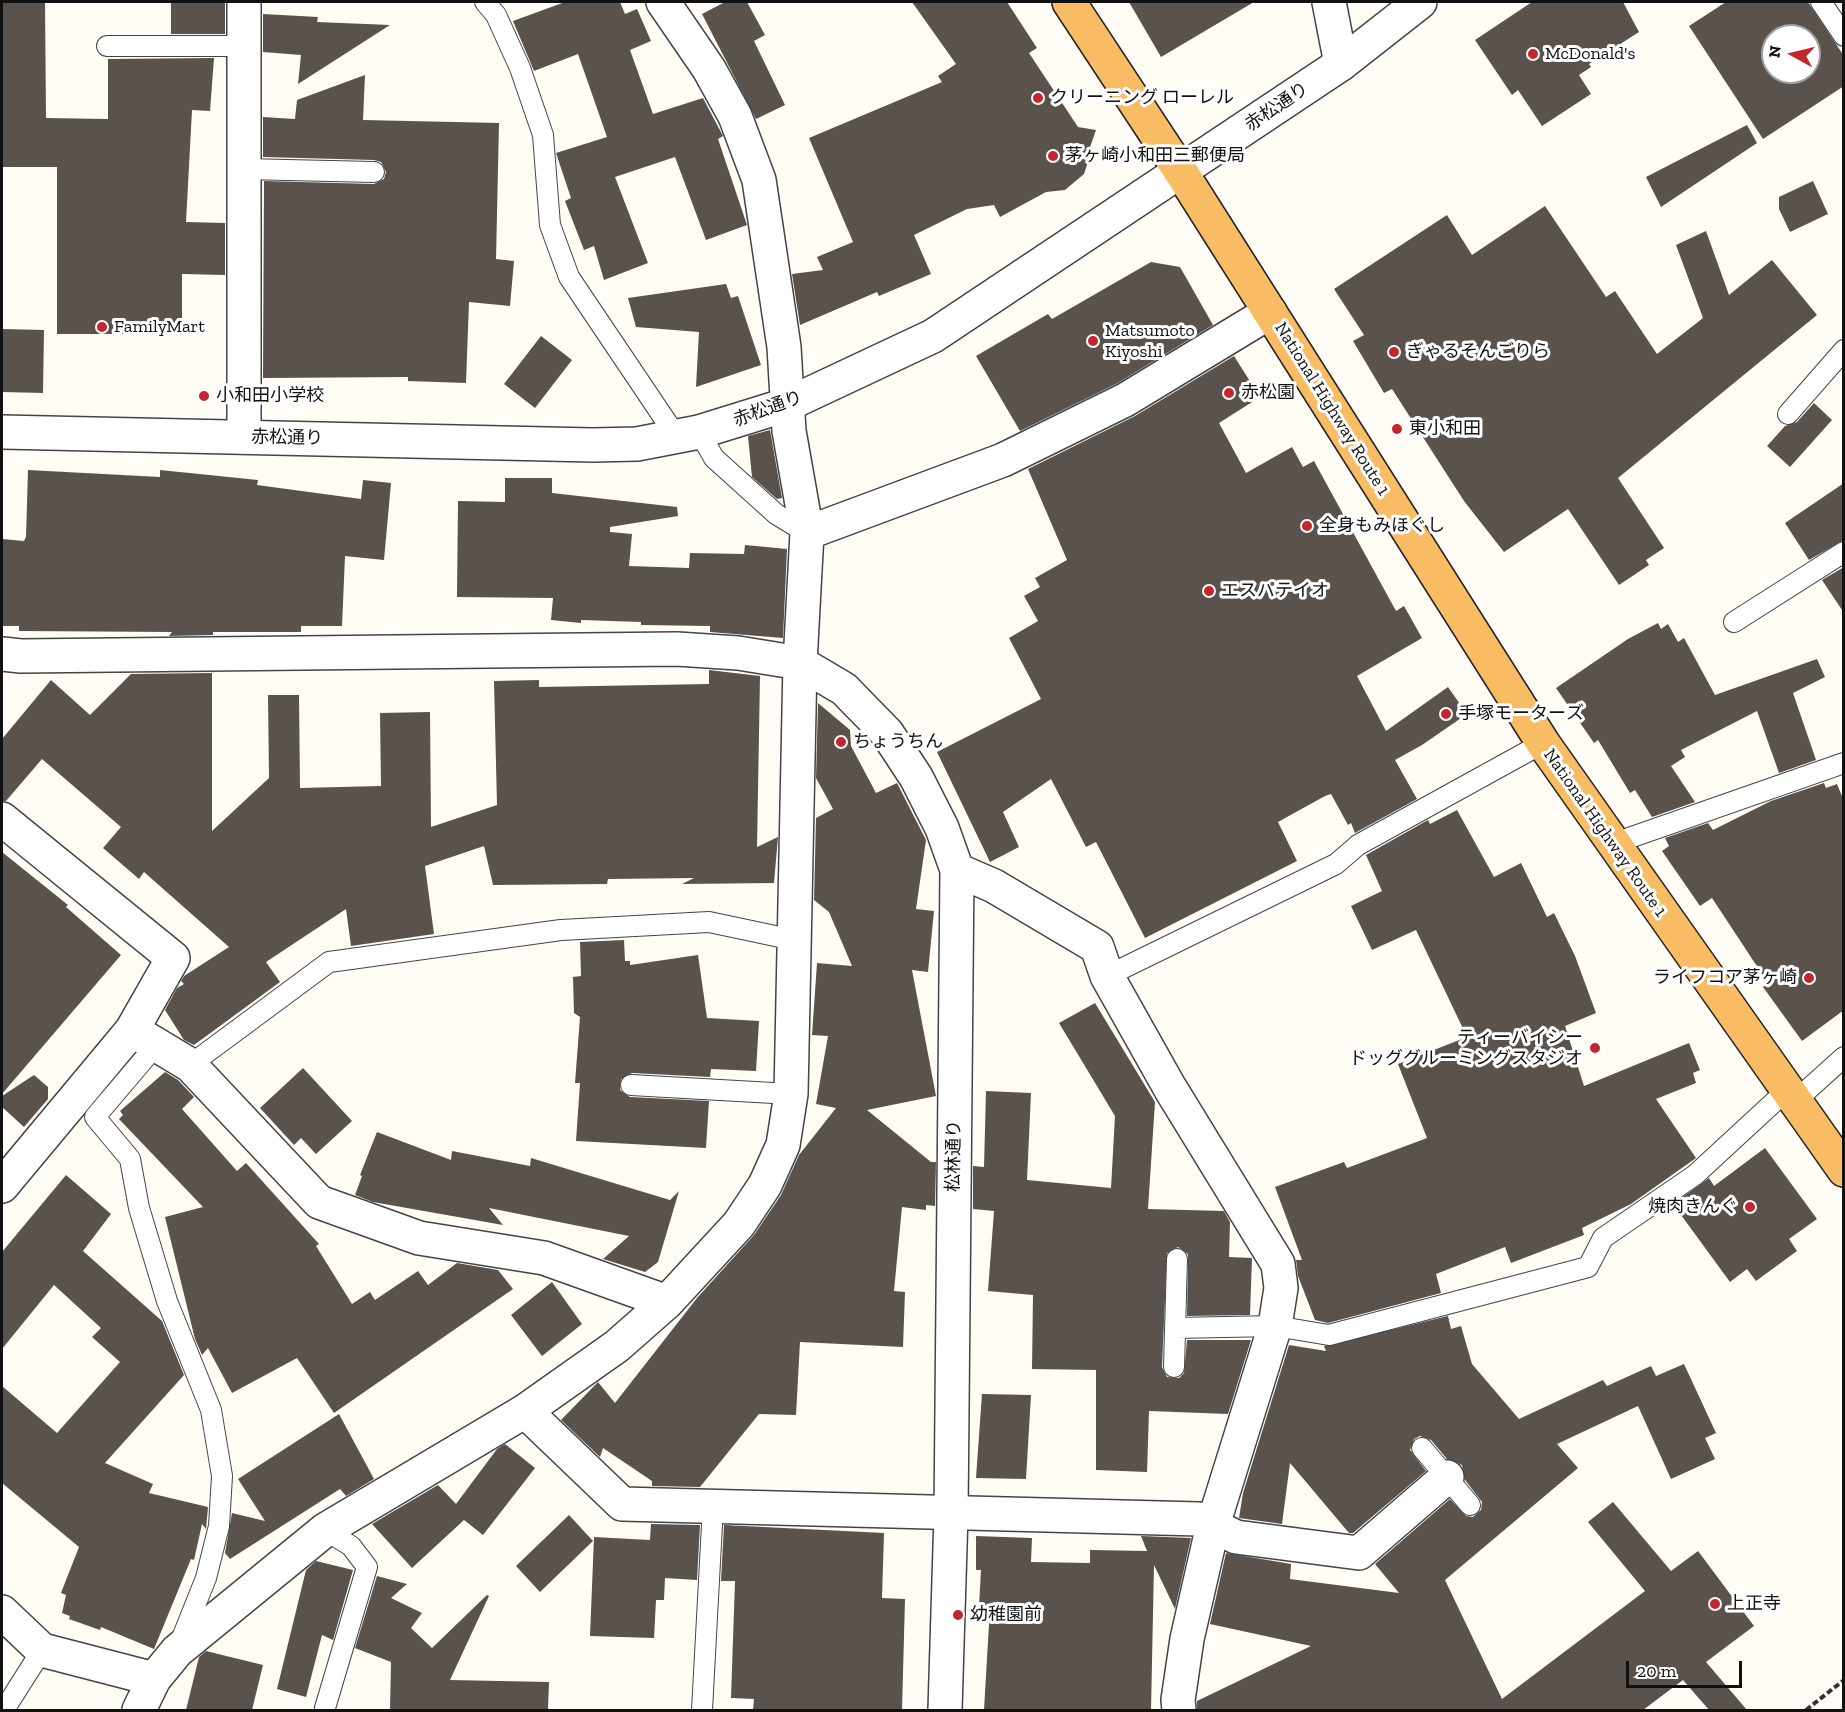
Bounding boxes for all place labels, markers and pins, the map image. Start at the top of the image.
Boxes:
place label: McDonald's [1545,43,1635,65]
marker: McDonald's [1526,47,1540,61]
place label: クリーニング ローレル [1050,87,1234,109]
marker: クリーニング ローレル [1031,91,1045,105]
place label: 茅ヶ崎小和田三郵便局 [1065,145,1245,167]
marker: 茅ヶ崎小和田三郵便局 [1046,149,1060,163]
place label: FamilyMart [114,316,205,338]
marker: FamilyMart [95,320,109,334]
place label: Matsumoto Kiyoshi [1105,320,1195,362]
marker: Matsumoto Kiyoshi [1086,334,1100,348]
place label: ぎゃるそんごりら [1406,341,1550,363]
marker: ぎゃるそんごりら [1387,345,1401,359]
place label: 赤松園 [1241,382,1295,404]
place label: 小和田小学校 [216,385,324,407]
marker: 赤松園 [1222,386,1236,400]
marker: 小和田小学校 [197,389,211,403]
place label: 東小和田 [1409,418,1481,440]
marker: 東小和田 [1390,422,1404,436]
place label: 全身もみほぐし [1319,515,1445,537]
marker: 全身もみほぐし [1300,519,1314,533]
place label: エスパテイオ [1221,580,1329,602]
marker: エスパテイオ [1202,584,1216,598]
place label: 手塚モーターズ [1458,703,1584,725]
marker: 手塚モーターズ [1439,707,1453,721]
place label: ちょうちん [853,731,943,753]
marker: ちょうちん [834,735,848,749]
place label: ライフコア茅ヶ崎 [1653,967,1797,989]
marker: ライフコア茅ヶ崎 [1802,971,1816,985]
place label: ティーバイシー ドッググルーミングスタジオ [1349,1027,1583,1070]
marker: ティーバイシー ドッググルーミングスタジオ [1588,1041,1602,1055]
place label: 焼肉きんぐ [1648,1196,1738,1218]
marker: 焼肉きんぐ [1743,1200,1757,1214]
place label: 上正寺 [1727,1593,1781,1615]
marker: 上正寺 [1708,1597,1722,1611]
place label: 幼稚園前 [970,1604,1042,1626]
marker: 幼稚園前 [951,1608,965,1622]

